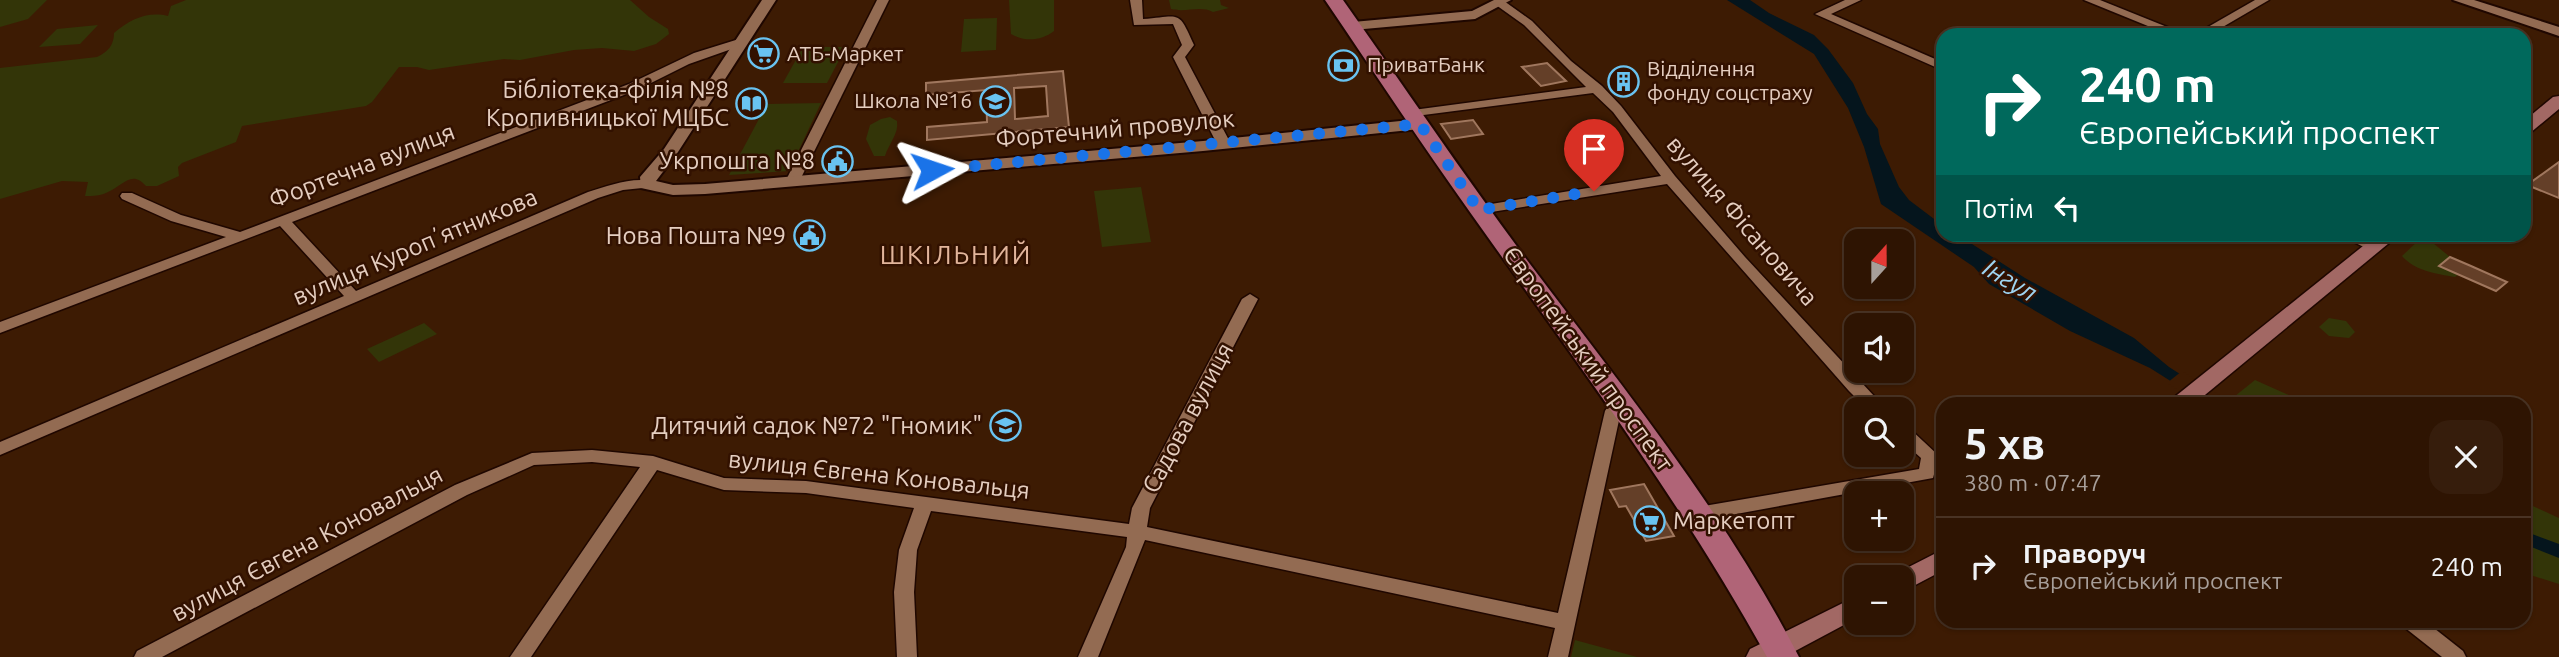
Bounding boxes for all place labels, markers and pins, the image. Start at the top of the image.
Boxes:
supermarket icon: АТБ-Маркет [747,37,781,71]
place label: АТБ-Маркет [787,41,904,65]
bank icon: ПриватБанк [1327,48,1361,82]
place label: ПриватБанк [1367,52,1485,76]
place label: Відділення фонду соцстраху [1647,56,1813,104]
building icon: Відділення фонду соцстраху [1607,64,1641,98]
place label: Бібліотека-філія №8 Кропивницької МЦБС [486,76,729,131]
school or university icon: Школа №16 [978,84,1012,118]
library icon: Бібліотека-філія №8 Кропивницької МЦБС [735,87,769,121]
place label: Школа №16 [854,88,972,112]
pin [1564,119,1624,191]
public building icon: Укрпошта №8 [821,144,855,178]
place label: Укрпошта №8 [660,147,815,174]
public building icon: Нова Пошта №9 [792,219,826,253]
place label: Нова Пошта №9 [606,222,786,249]
school or university icon: Дитячий садок №72 "Гномик" [988,409,1022,443]
place label: Дитячий садок №72 "Гномик" [651,412,982,439]
supermarket icon: Маркетопт [1633,504,1667,538]
place label: Маркетопт [1673,507,1795,534]

